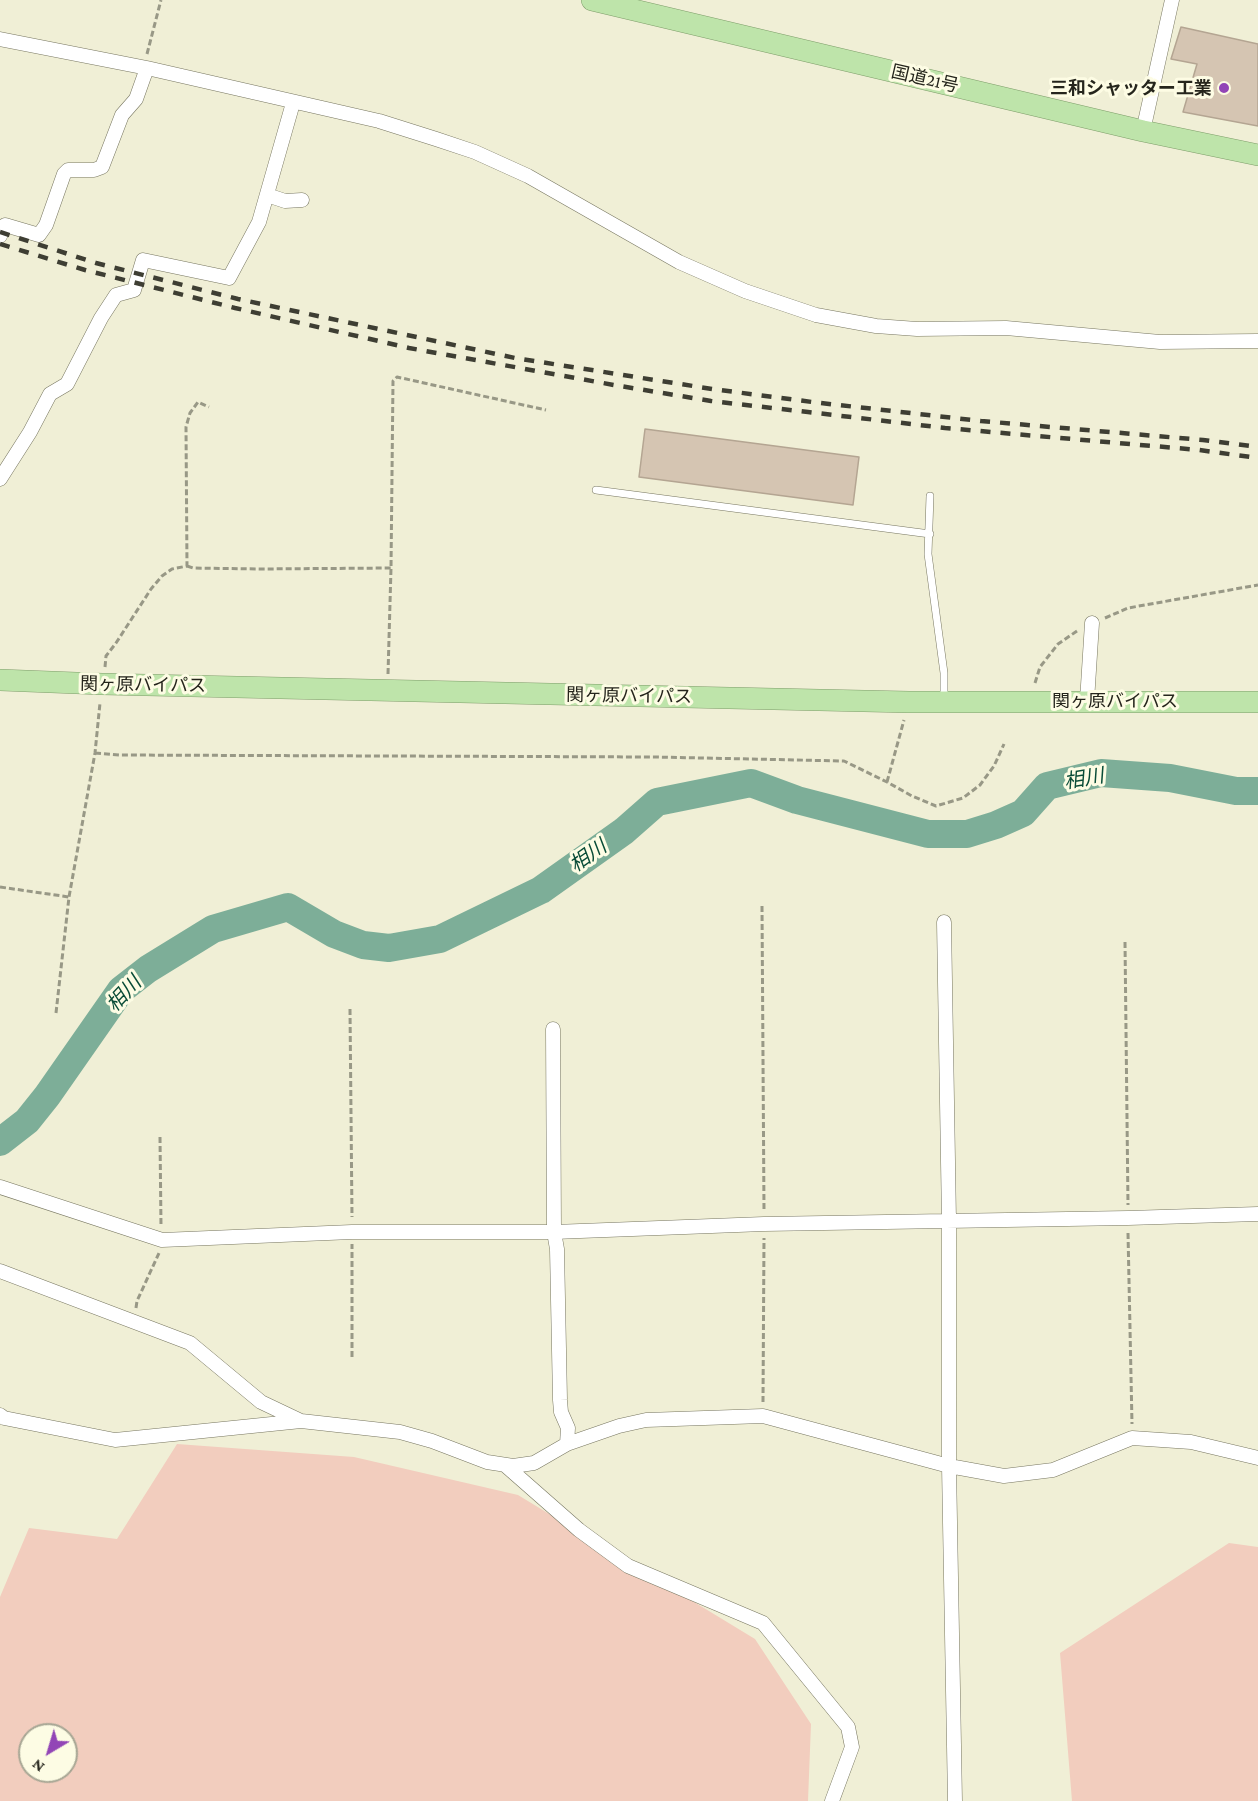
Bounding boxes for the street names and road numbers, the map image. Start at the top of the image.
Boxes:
street label: 国道21号 [889,61,961,97]
street label: 関ヶ原バイパス [80,673,206,697]
street label: 関ヶ原バイパス [566,684,692,708]
street label: 関ヶ原バイパス [1052,690,1178,712]

